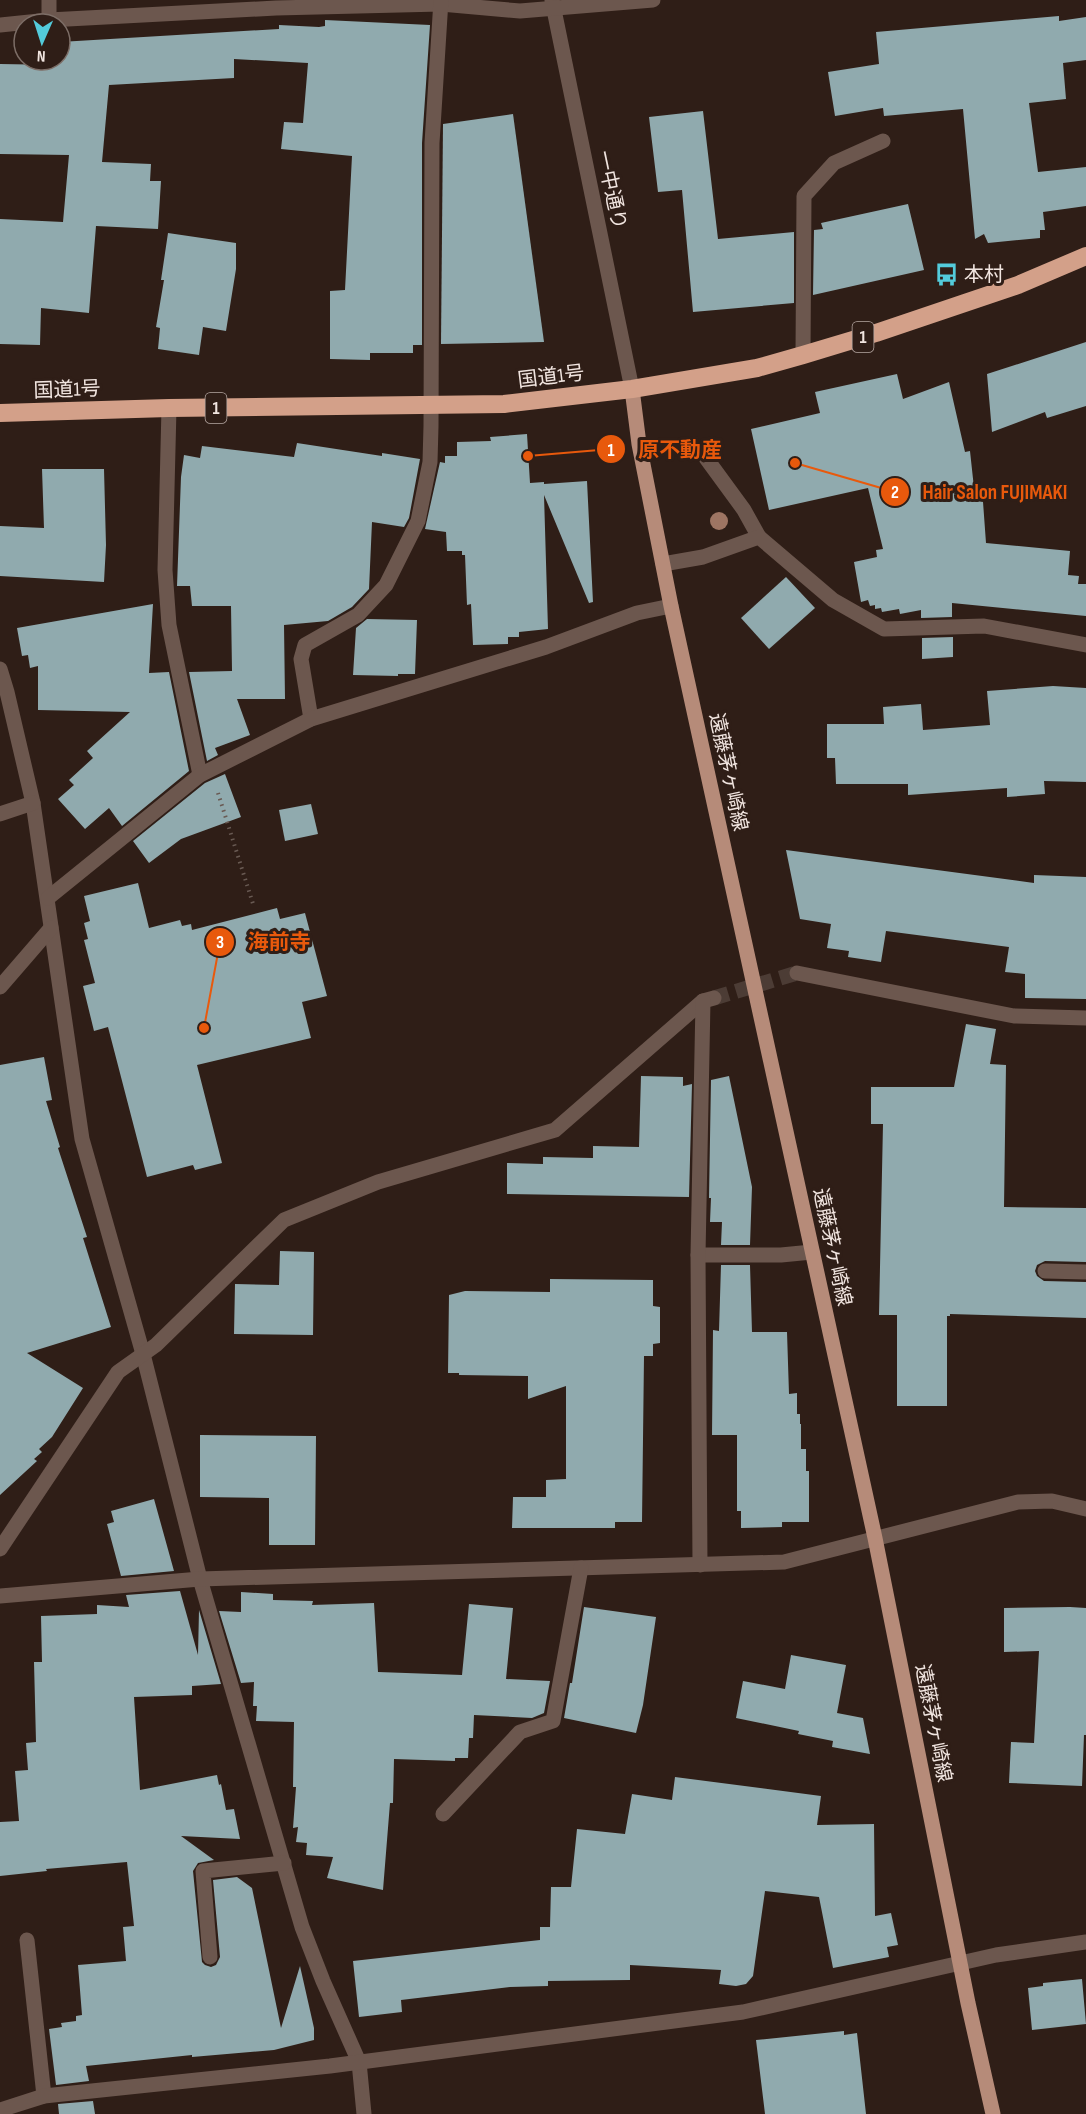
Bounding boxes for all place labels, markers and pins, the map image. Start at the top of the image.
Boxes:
bus stop icon: 本村 [933,261,959,287]
place label: 本村 [964,263,1004,287]
callout: 原不動産 [596,430,734,469]
callout: Hair Salon FUJIMAKI [880,473,1079,512]
callout: 海前寺 [205,922,322,961]

